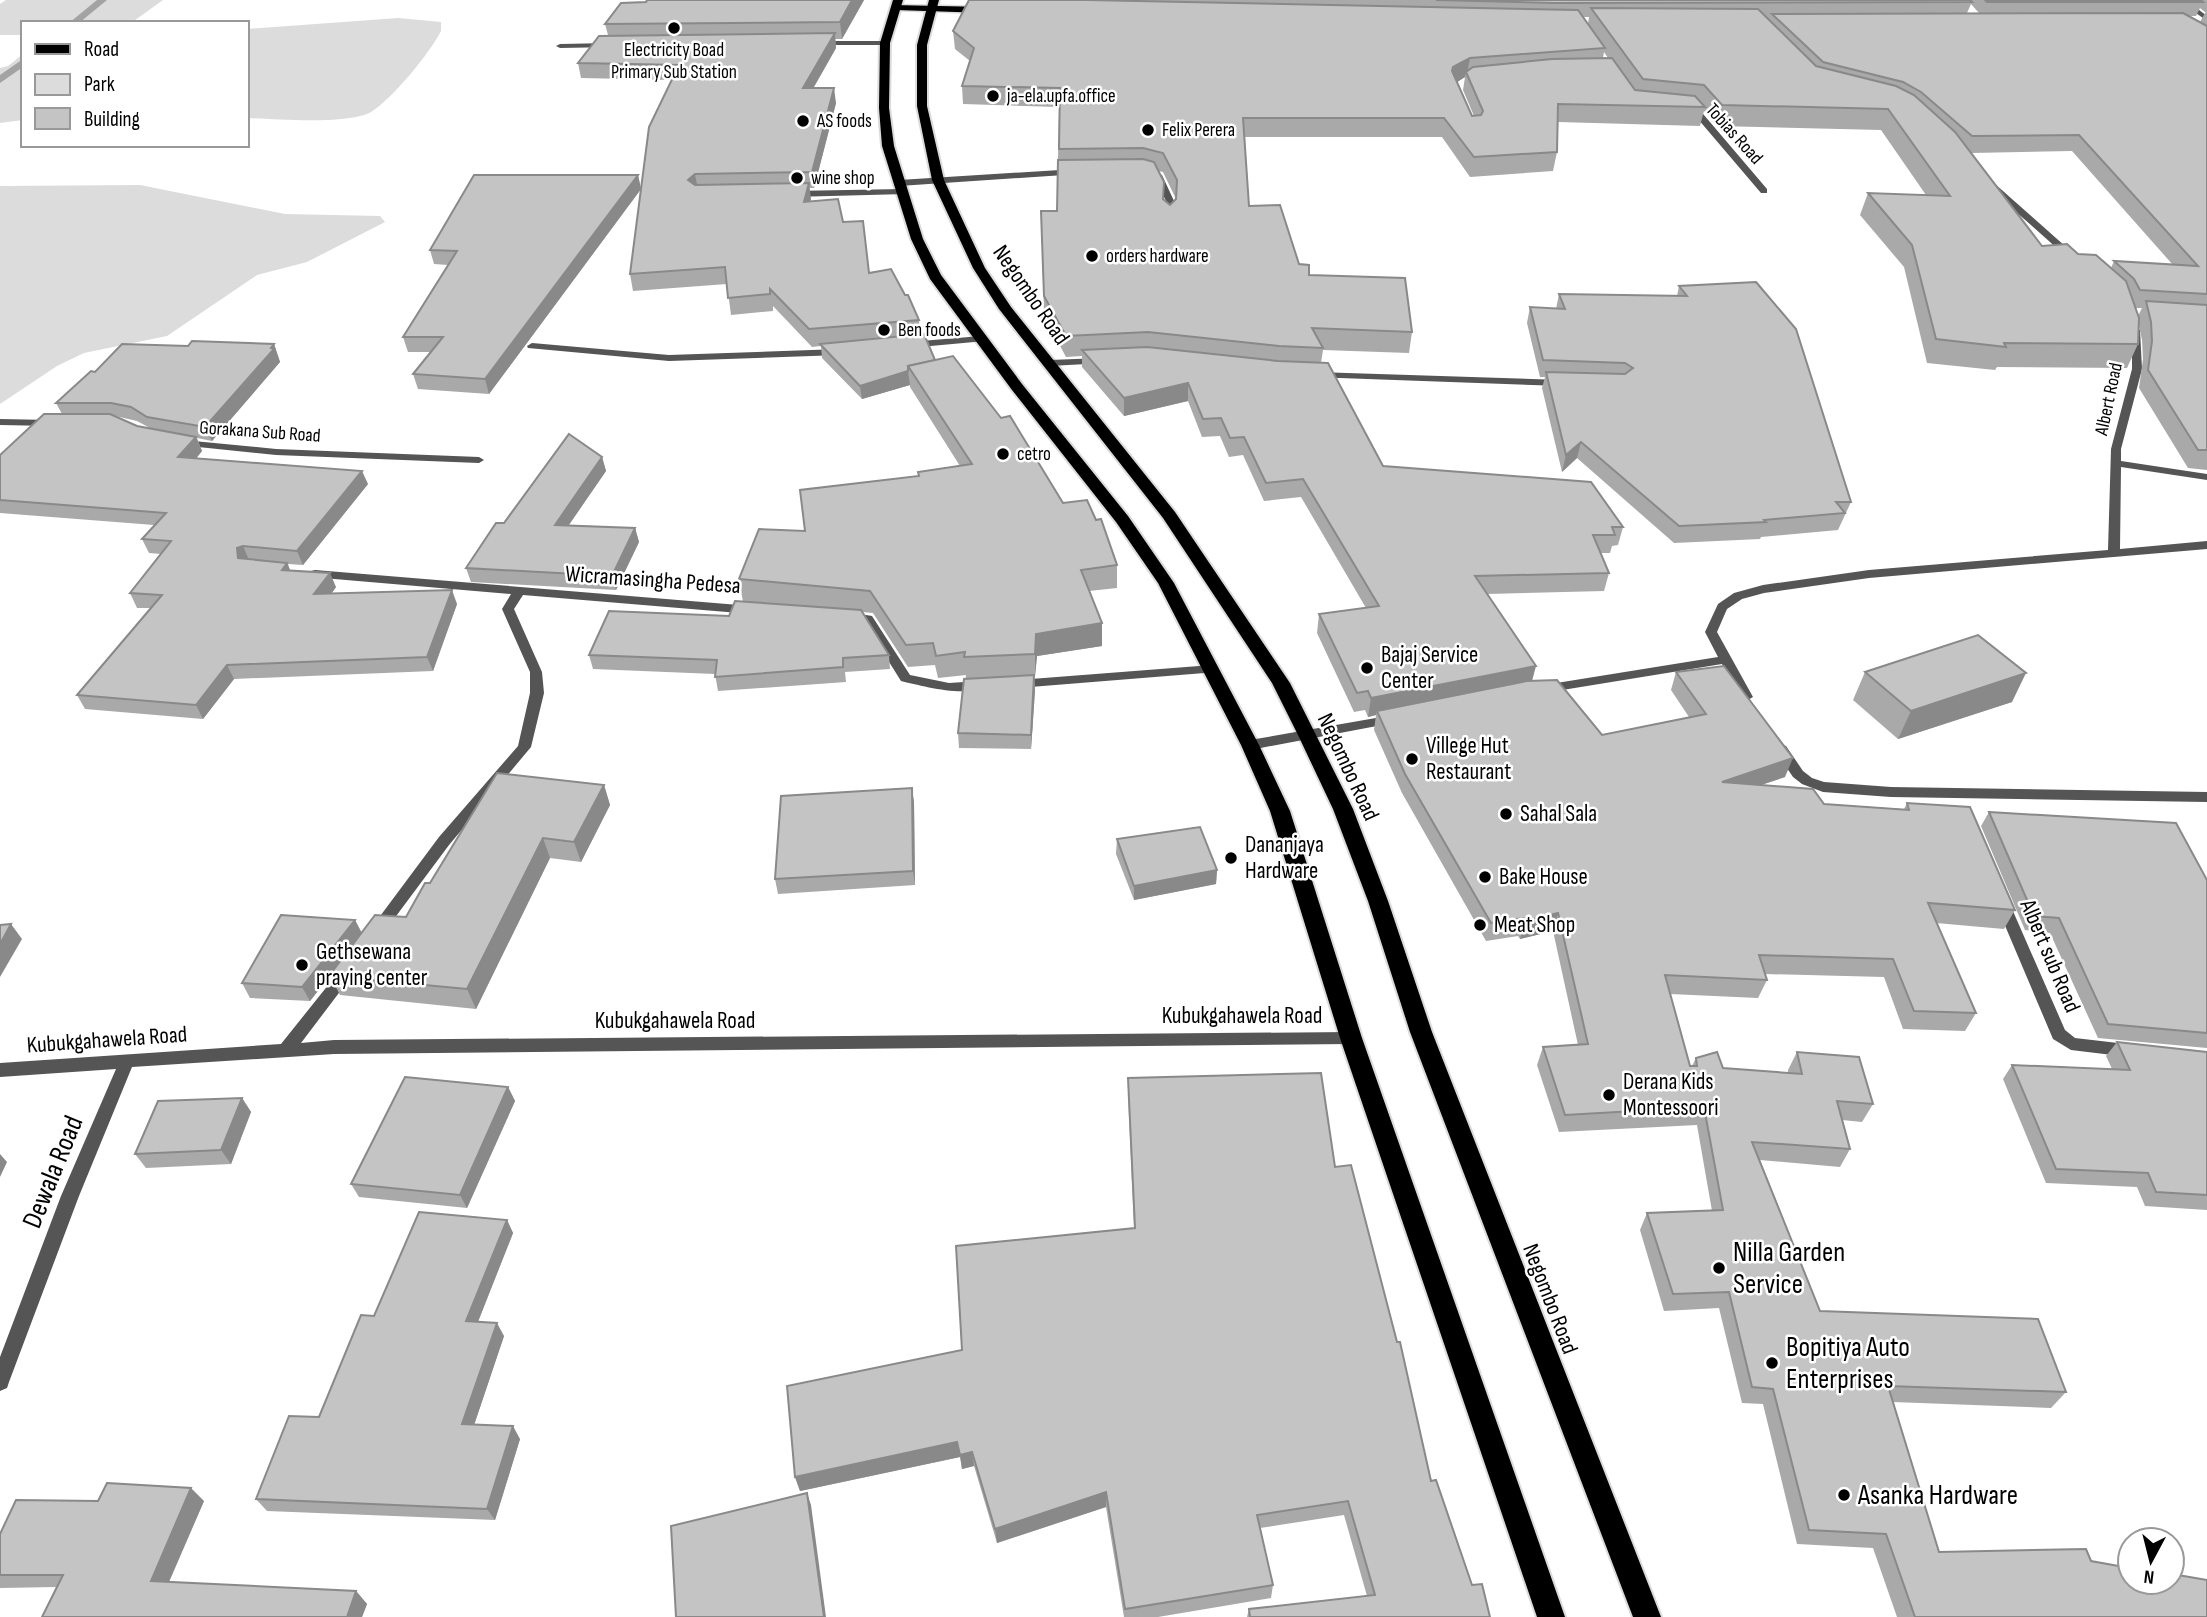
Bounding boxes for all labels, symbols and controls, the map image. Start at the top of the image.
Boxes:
marker: Electricity Boad Primary Sub Station [666,20,682,36]
legend [21,21,248,147]
text: Road [84,37,119,62]
place label: Electricity Boad Primary Sub Station [611,39,737,84]
text: Park [84,72,115,97]
place label: ja-ela.upfa.office [1006,85,1116,108]
marker: ja-ela.upfa.office [985,88,1001,104]
street label: Tobias Road [1701,99,1767,169]
text: Building [84,107,140,132]
place label: AS foods [816,110,872,133]
marker: AS foods [795,113,811,129]
place label: Felix Perera [1162,119,1235,142]
marker: Felix Perera [1140,122,1156,138]
place label: wine shop [811,167,875,190]
marker: wine shop [789,170,805,186]
street label: Negombo Road [986,240,1076,350]
place label: orders hardware [1106,245,1209,268]
marker: orders hardware [1084,248,1100,264]
place label: Ben foods [898,319,961,342]
marker: Ben foods [876,322,892,338]
street label: Albert Road [2090,361,2128,438]
street label: Gorakana Sub Road [199,416,321,448]
place label: cetro [1017,443,1051,466]
marker: cetro [995,446,1011,462]
street label: Wicramasingha Pedesa [564,560,742,600]
place label: Bajaj Service Center [1381,641,1478,695]
marker: Bajaj Service Center [1359,660,1375,676]
street label: Negombo Road [1311,709,1385,825]
place label: Villege Hut Restaurant [1426,732,1511,786]
marker: Villege Hut Restaurant [1404,751,1420,767]
place label: Sahal Sala [1520,800,1597,828]
marker: Sahal Sala [1498,806,1514,822]
place label: Dananjaya Hardware [1245,831,1324,885]
marker: Dananjaya Hardware [1223,850,1239,866]
place label: Bake House [1499,863,1588,891]
marker: Bake House [1477,869,1493,885]
street label: Albert sub Road [2013,894,2086,1017]
place label: Meat Shop [1494,911,1575,939]
marker: Meat Shop [1472,917,1488,933]
place label: Gethsewana praying center [316,938,428,992]
marker: Gethsewana praying center [294,957,310,973]
street label: Kubukgahawela Road [1162,1002,1322,1030]
street label: Kubukgahawela Road [595,1007,755,1035]
street label: Kubukgahawela Road [26,1020,188,1060]
place label: Derana Kids Montessoori [1623,1068,1719,1122]
marker: Derana Kids Montessoori [1601,1087,1617,1103]
street label: Dewala Road [16,1111,90,1233]
place label: Nilla Garden Service [1733,1236,1845,1301]
street label: Negombo Road [1516,1240,1584,1358]
marker: Nilla Garden Service [1711,1260,1727,1276]
place label: Bopitiya Auto Enterprises [1786,1331,1910,1396]
marker: Bopitiya Auto Enterprises [1764,1355,1780,1371]
place label: Asanka Hardware [1857,1479,2018,1512]
marker: Asanka Hardware [1836,1487,1852,1503]
north arrow [2116,1526,2186,1596]
text: N [2143,1564,2156,1588]

